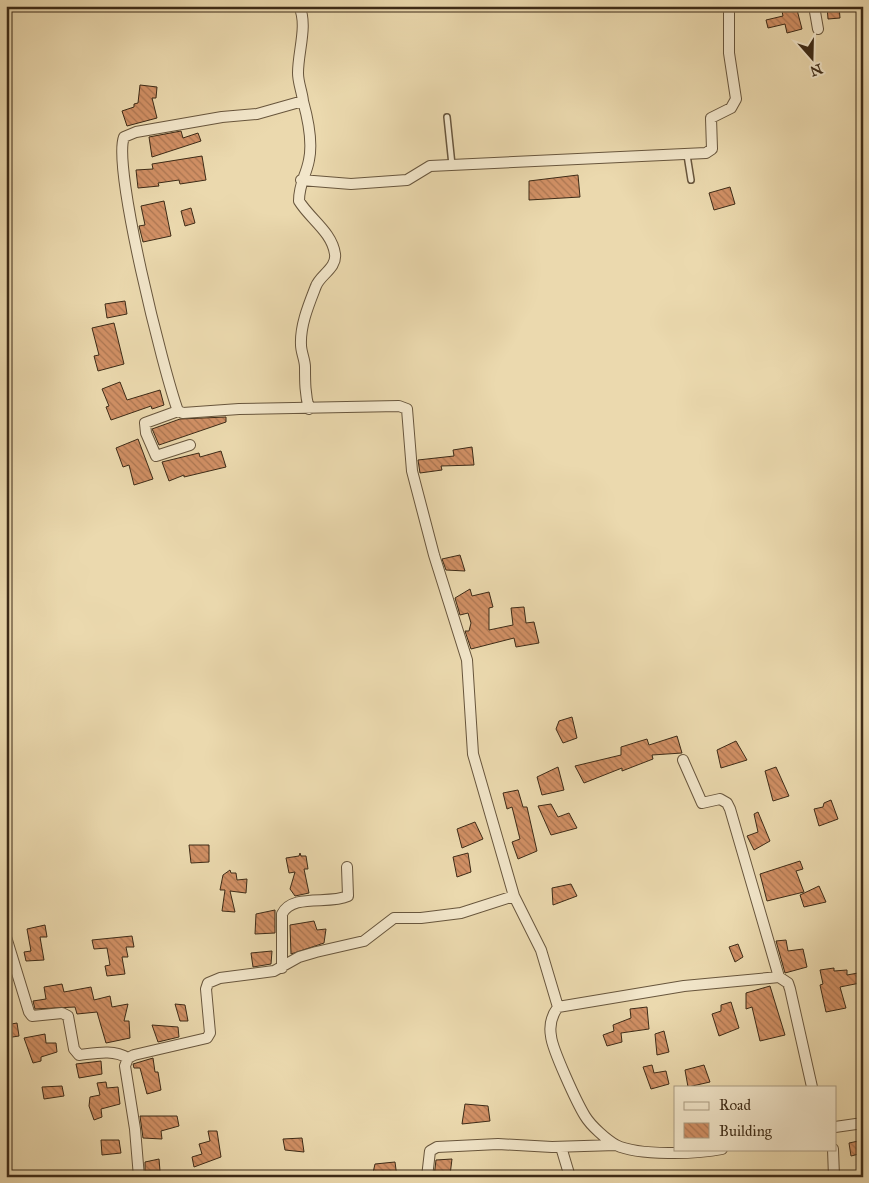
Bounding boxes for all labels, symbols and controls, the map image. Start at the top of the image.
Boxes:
north arrow [786,32,836,82]
text: N [808,60,825,80]
legend [674,1086,836,1150]
text: Road [719,1096,751,1114]
text: Building [719,1122,773,1140]

